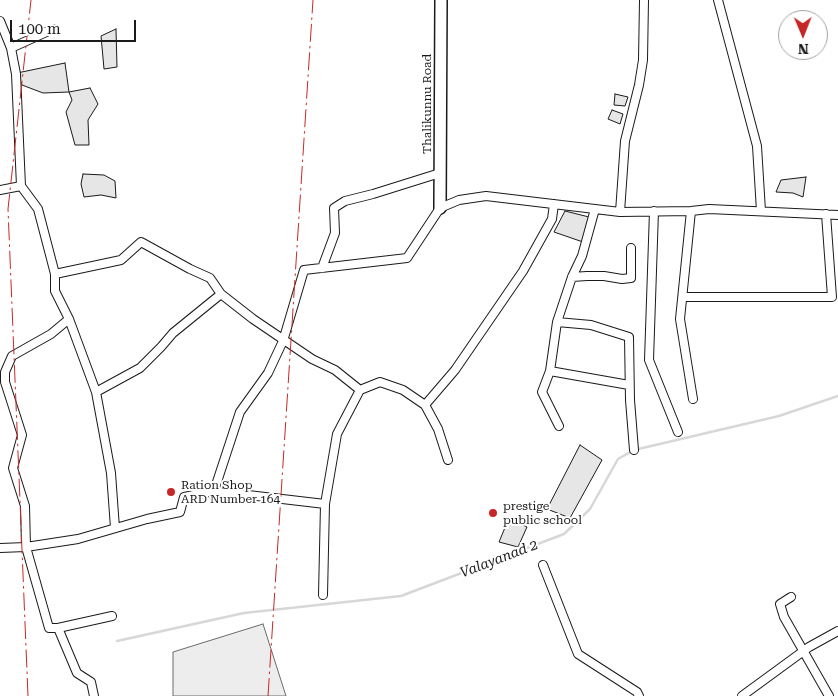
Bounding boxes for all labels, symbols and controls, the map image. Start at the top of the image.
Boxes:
scale bar [12,10,139,42]
north arrow [778,10,828,60]
text: 100 m [18,20,61,38]
text: N [798,41,809,57]
street label: Thalikunnu Road [420,54,434,154]
place label: Ration Shop ARD Number 164 [181,478,280,506]
marker: Ration Shop ARD Number 164 [165,486,177,498]
place label: prestige public school [503,499,582,527]
marker: prestige public school [487,507,499,519]
water label: Valayanad 2 [458,536,540,582]

